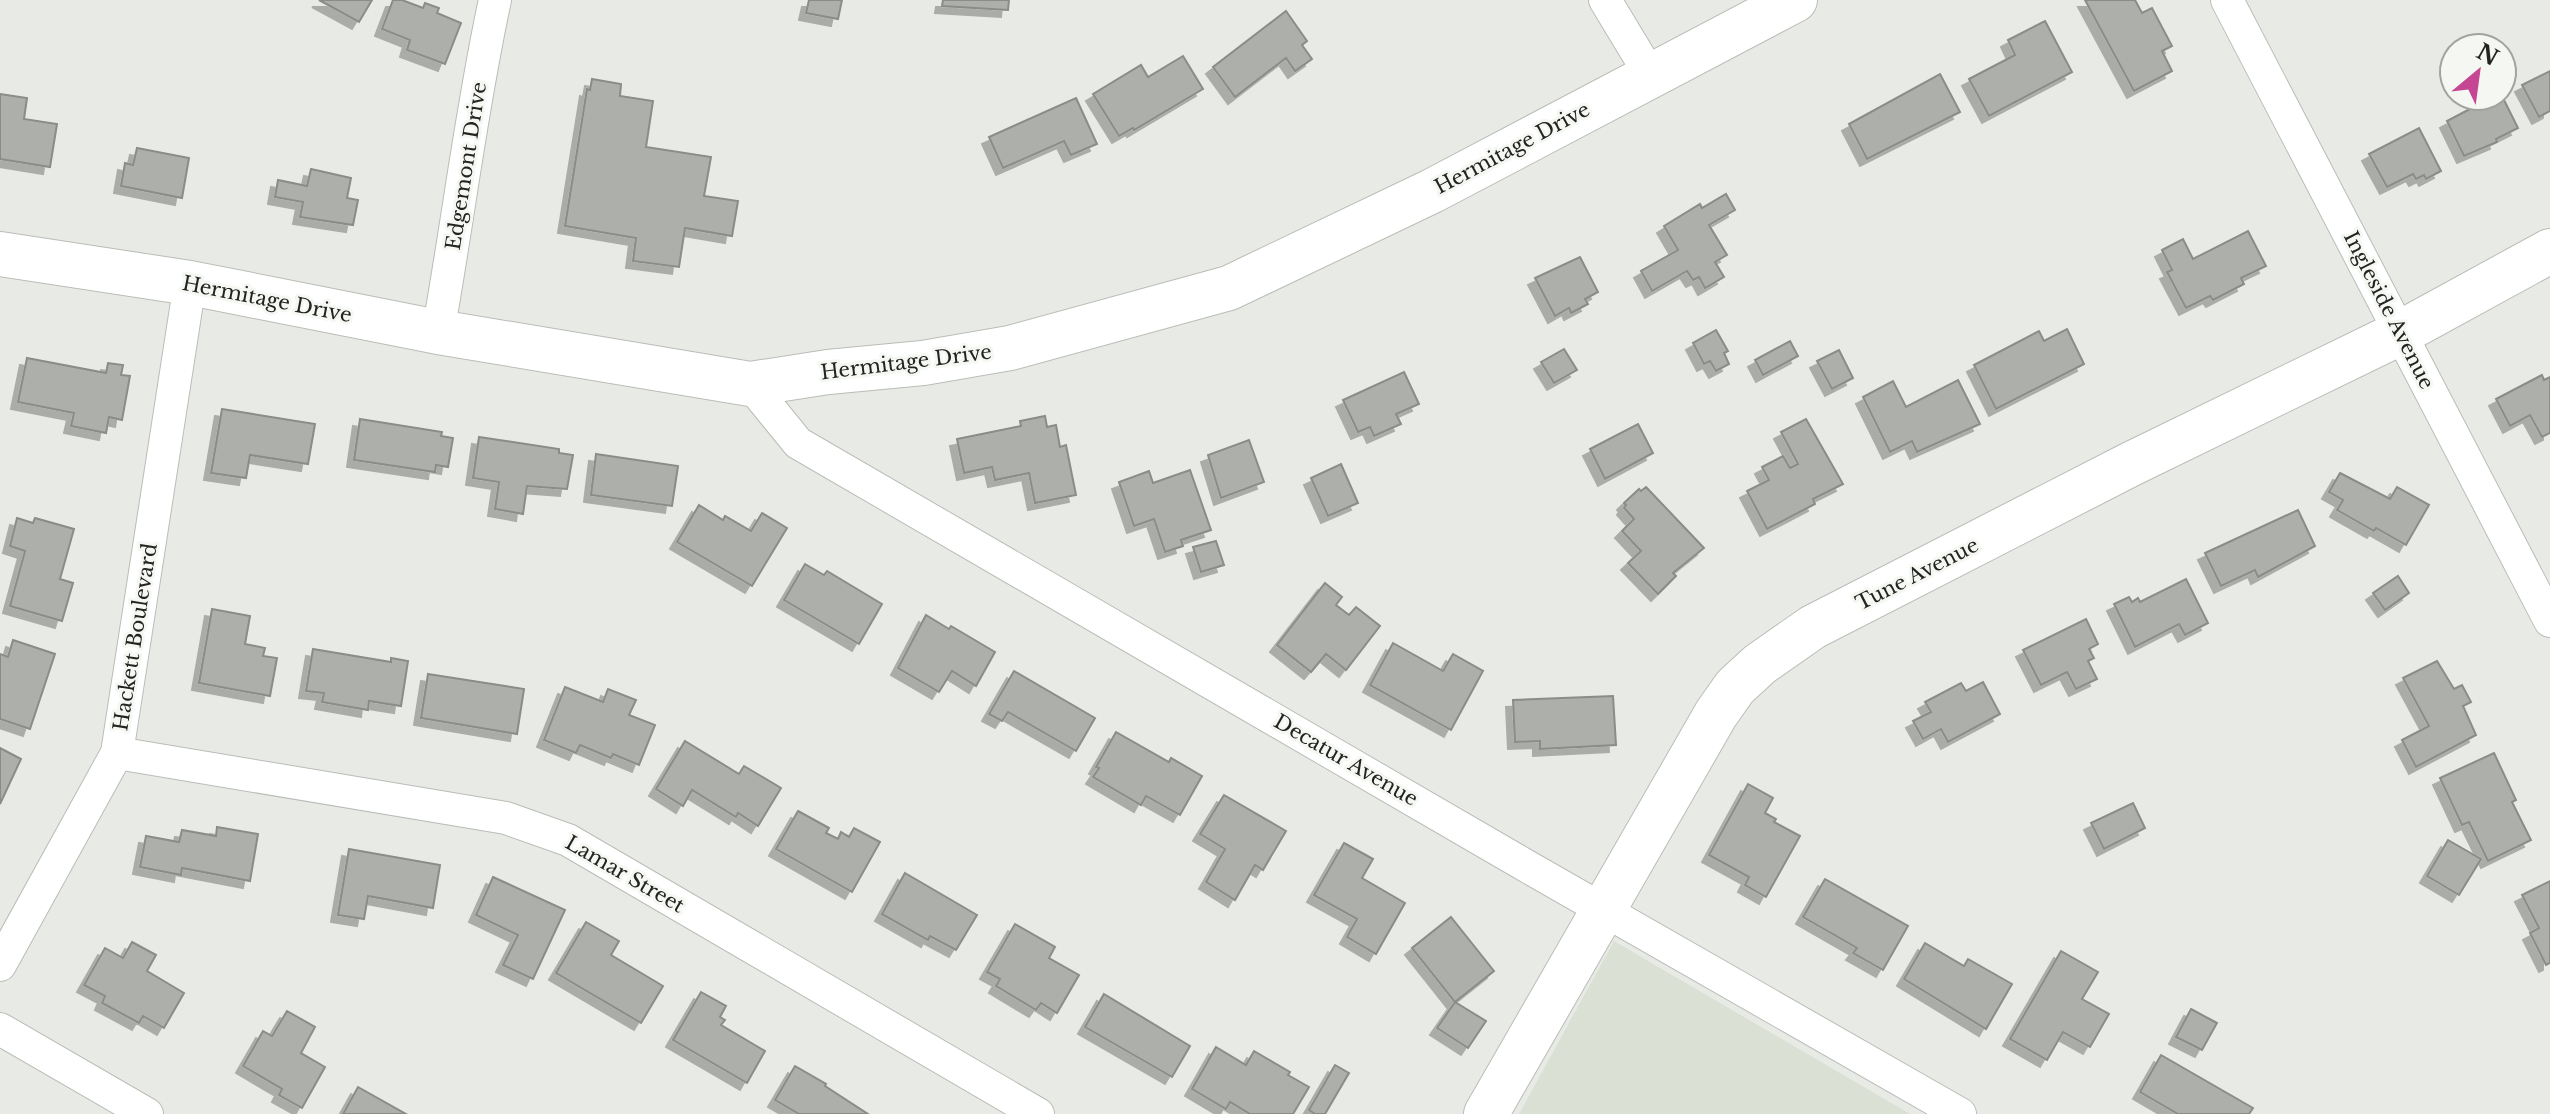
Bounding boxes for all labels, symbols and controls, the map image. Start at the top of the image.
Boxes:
north arrow [2438,32,2518,112]
text: N [2472,38,2503,72]
street label: Edgemont Drive [441,80,491,252]
street label: Hermitage Drive [1430,97,1594,199]
street label: Ingleside Avenue [2339,227,2439,393]
street label: Hermitage Drive [180,271,354,327]
street label: Hermitage Drive [819,340,993,384]
street label: Tune Avenue [1852,533,1982,615]
street label: Hackett Boulevard [108,541,162,733]
street label: Decatur Avenue [1270,709,1422,811]
street label: Lamar Street [561,830,689,918]

